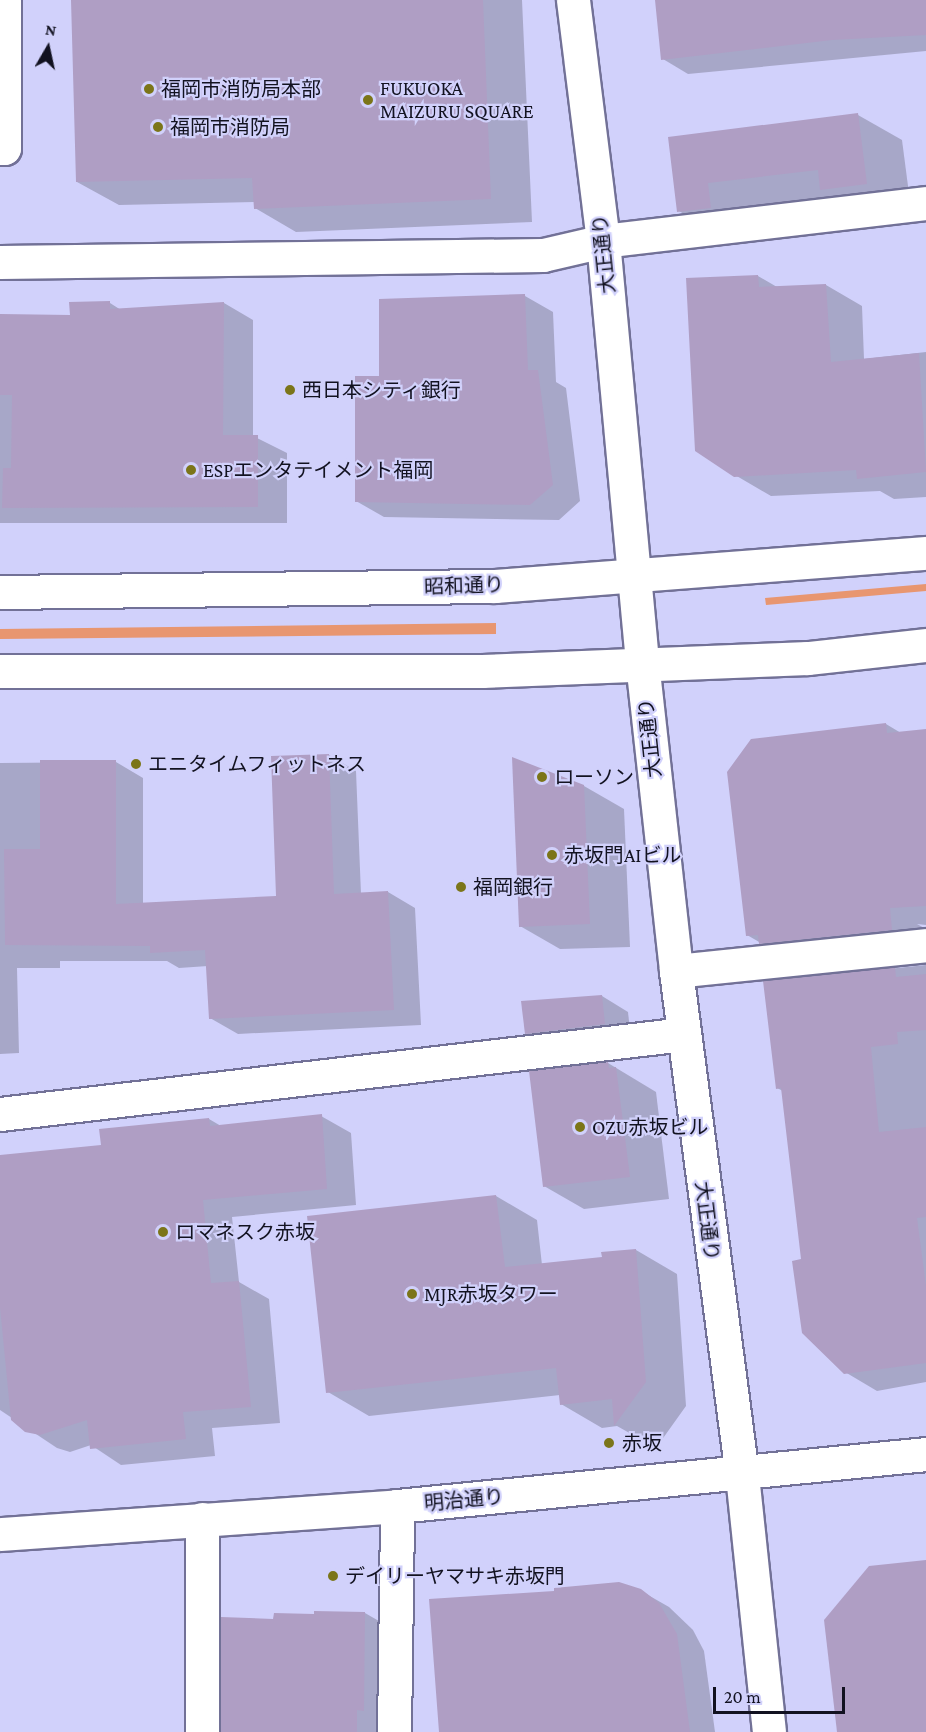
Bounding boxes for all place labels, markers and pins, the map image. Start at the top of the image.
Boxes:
place label: 福岡市消防局本部 [161,77,321,101]
place label: FUKUOKA MAIZURU SQUARE [380,77,534,124]
marker: 福岡市消防局本部 [142,82,156,96]
marker: FUKUOKA MAIZURU SQUARE [361,93,375,107]
place label: 福岡市消防局 [170,115,290,139]
marker: 福岡市消防局 [151,120,165,134]
place label: 西日本シティ銀行 [302,378,462,402]
marker: 西日本シティ銀行 [283,383,297,397]
place label: ESPエンタテイメント福岡 [203,458,433,482]
marker: ESPエンタテイメント福岡 [184,463,198,477]
place label: エニタイムフィットネス [148,752,368,776]
marker: エニタイムフィットネス [129,757,143,771]
place label: ローソン [554,765,634,789]
marker: ローソン [535,770,549,784]
place label: 赤坂門AIビル [564,843,681,867]
marker: 赤坂門AIビル [545,848,559,862]
place label: 福岡銀行 [473,875,553,899]
marker: 福岡銀行 [454,880,468,894]
place label: OZU赤坂ビル [592,1115,708,1139]
marker: OZU赤坂ビル [573,1120,587,1134]
place label: ロマネスク赤坂 [175,1220,315,1244]
marker: ロマネスク赤坂 [156,1225,170,1239]
place label: MJR赤坂タワー [424,1282,558,1306]
marker: MJR赤坂タワー [405,1287,419,1301]
place label: 赤坂 [622,1431,662,1455]
marker: 赤坂 [600,1434,618,1452]
place label: デイリーヤマサキ赤坂門 [345,1564,565,1588]
marker: デイリーヤマサキ赤坂門 [326,1569,340,1583]

